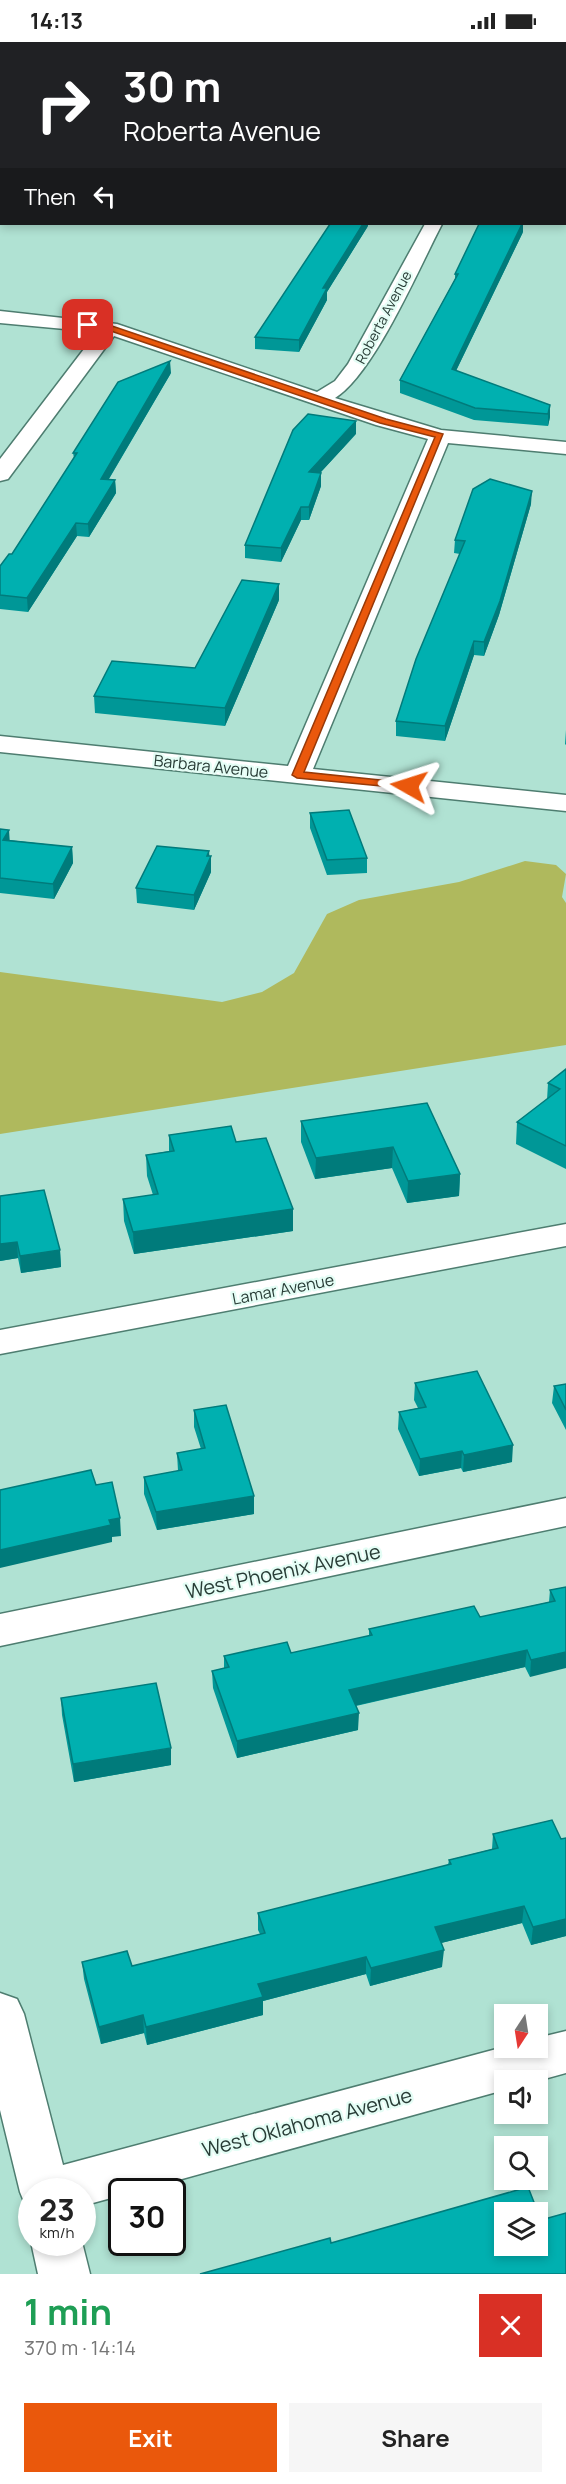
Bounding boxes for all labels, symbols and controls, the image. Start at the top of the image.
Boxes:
text: 14:13 [30,6,83,36]
text: 30 m [123,57,221,115]
icon: right [24,66,102,144]
text: Roberta Avenue [123,112,321,149]
icon: left [88,180,121,213]
text: Then [24,182,76,212]
street label: Roberta Avenue [350,267,416,367]
pin [62,299,113,350]
icon: arrive [71,308,104,341]
street label: Barbara Avenue [153,749,269,783]
position arrow [377,754,441,818]
street label: Lamar Avenue [230,1268,336,1310]
street label: West Phoenix Avenue [183,1537,383,1605]
north arrow [494,2004,548,2058]
map controls [494,2004,548,2256]
button: sound [494,2070,548,2124]
street label: West Oklahoma Avenue [199,2081,415,2163]
button: search [494,2136,548,2190]
speed limit sign: 30 [108,2178,186,2256]
text: 23 [39,2189,75,2230]
button: layers [494,2202,548,2256]
text: km/h [40,2222,74,2243]
text: 1 min [24,2287,112,2336]
button: close [479,2294,542,2357]
text: 370 m · 14:14 [24,2334,136,2361]
button: Exit [24,2403,277,2472]
button: Share [289,2403,542,2472]

